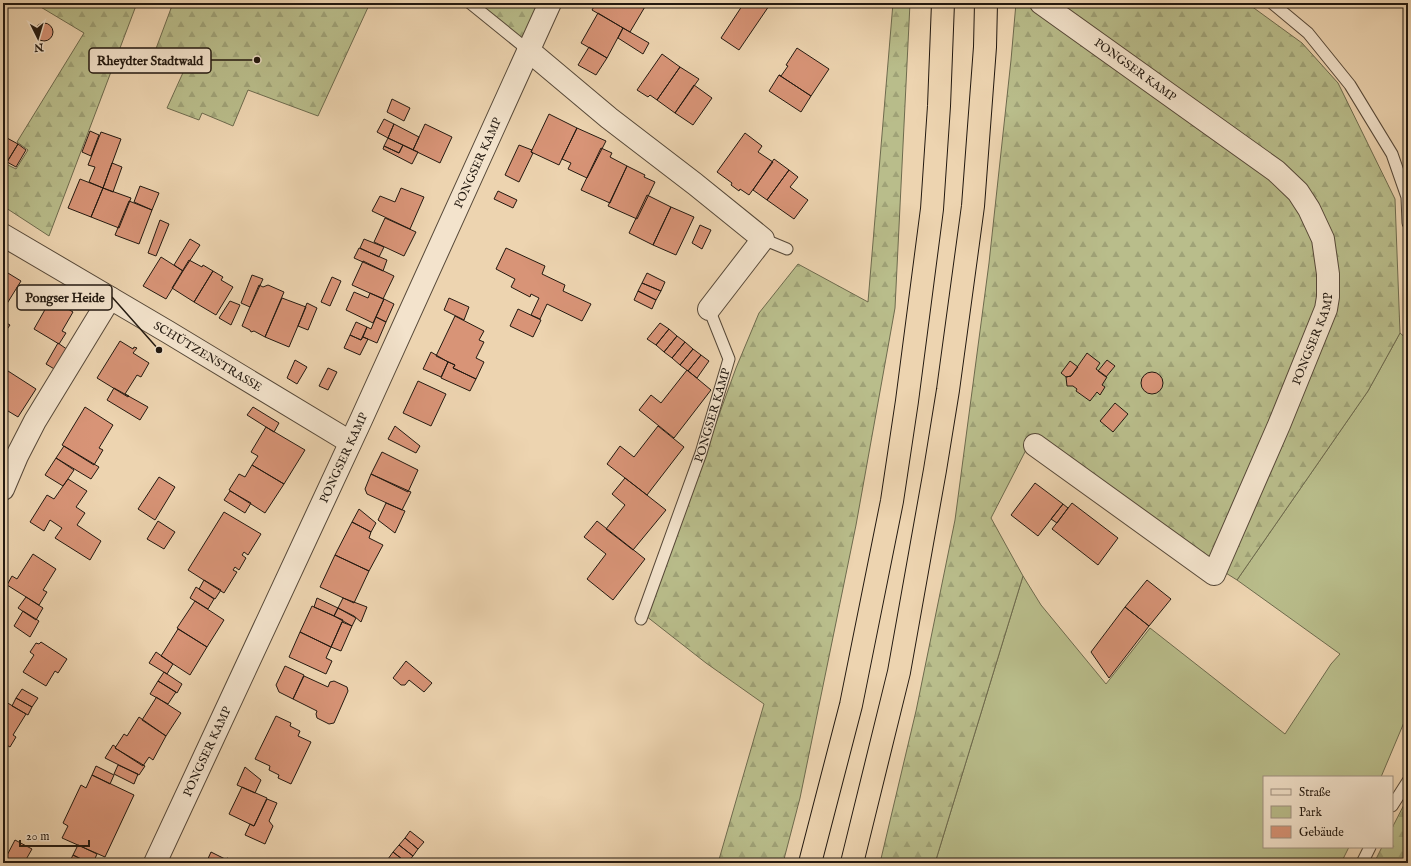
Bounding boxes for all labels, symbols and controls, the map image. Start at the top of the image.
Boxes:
north arrow [18,18,58,58]
street label: PONGSER KAMP [1091,35,1179,105]
text: N [33,39,45,54]
callout: Rheydter Stadtwald [89,48,211,73]
text: Rheydter Stadtwald [97,53,204,70]
street label: PONGSER KAMP [451,115,505,210]
callout: Pongser Heide [17,285,112,310]
text: Pongser Heide [25,290,105,307]
street label: PONGSER KAMP [1289,293,1336,387]
street label: SCHÜTZENSTRASSE [151,318,265,395]
street label: PONGSER KAMP [691,366,733,464]
street label: PONGSER KAMP [316,410,371,505]
street label: PONGSER KAMP [179,704,234,799]
legend [1263,776,1393,848]
text: Straße [1299,785,1331,800]
text: Park [1299,805,1322,820]
scale bar [20,822,89,848]
text: Gebäude [1299,825,1344,840]
text: 20 m [26,829,49,844]

